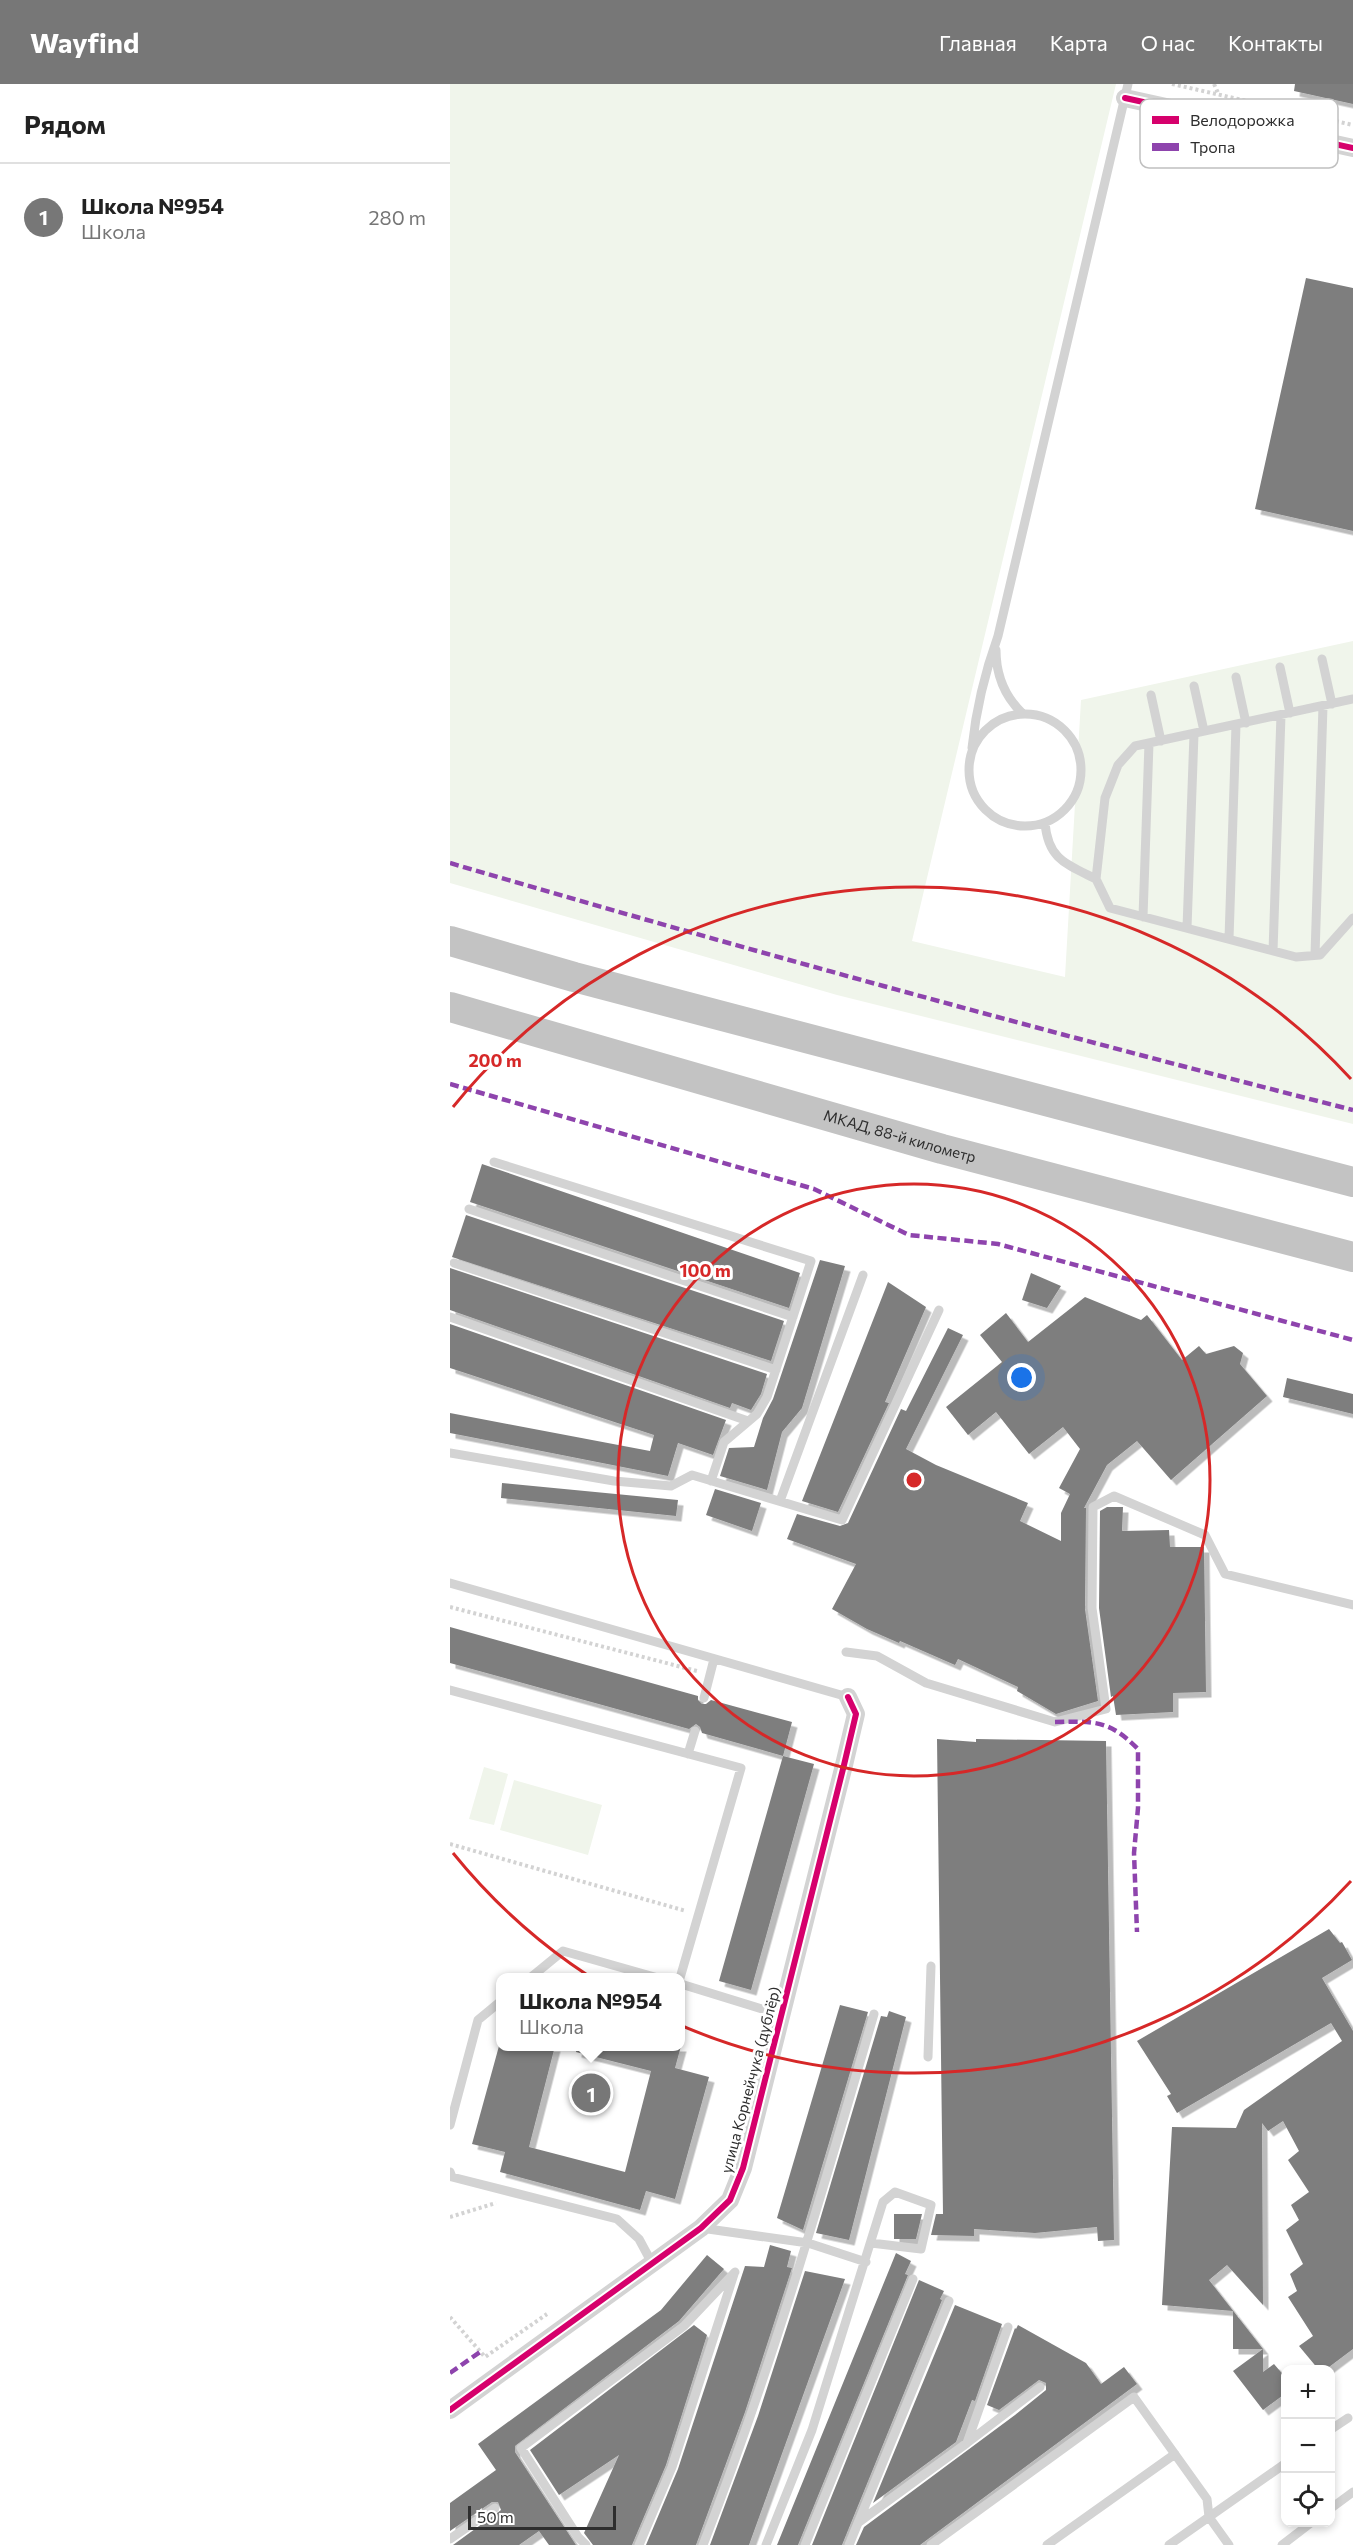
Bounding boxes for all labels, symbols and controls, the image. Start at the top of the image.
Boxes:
text: Wayfind [30,25,139,59]
text: Главная [939,30,1017,55]
text: Карта [1050,30,1108,55]
text: О нас [1141,30,1195,55]
text: Контакты [1228,30,1323,55]
legend [1140,99,1338,168]
text: Рядом [24,108,106,139]
text: Велодорожка [1190,110,1294,129]
text: Тропа [1190,137,1235,156]
text: Школа №954 [81,192,224,219]
text: 1 [39,205,48,229]
text: 280 m [368,205,426,229]
text: Школа [81,219,146,243]
text: 200 m [468,1049,522,1071]
street label: МКАД, 88-й километр [822,1105,978,1166]
text: 100 m [679,1259,731,1281]
your location [1007,1363,1036,1392]
centre of rings [904,1470,924,1490]
popup [496,1973,685,2051]
street label: улица Корнейчука (дублёр) [716,1984,784,2175]
text: Школа №954 [519,1987,662,2014]
text: Школа [519,2014,584,2038]
pin: 1 [572,2070,610,2116]
map controls [1281,2365,1335,2527]
button: + [1281,2365,1335,2419]
button: − [1281,2419,1335,2473]
button: locate [1281,2473,1335,2527]
scale bar [468,2503,616,2530]
text: 50 m [477,2507,514,2526]

